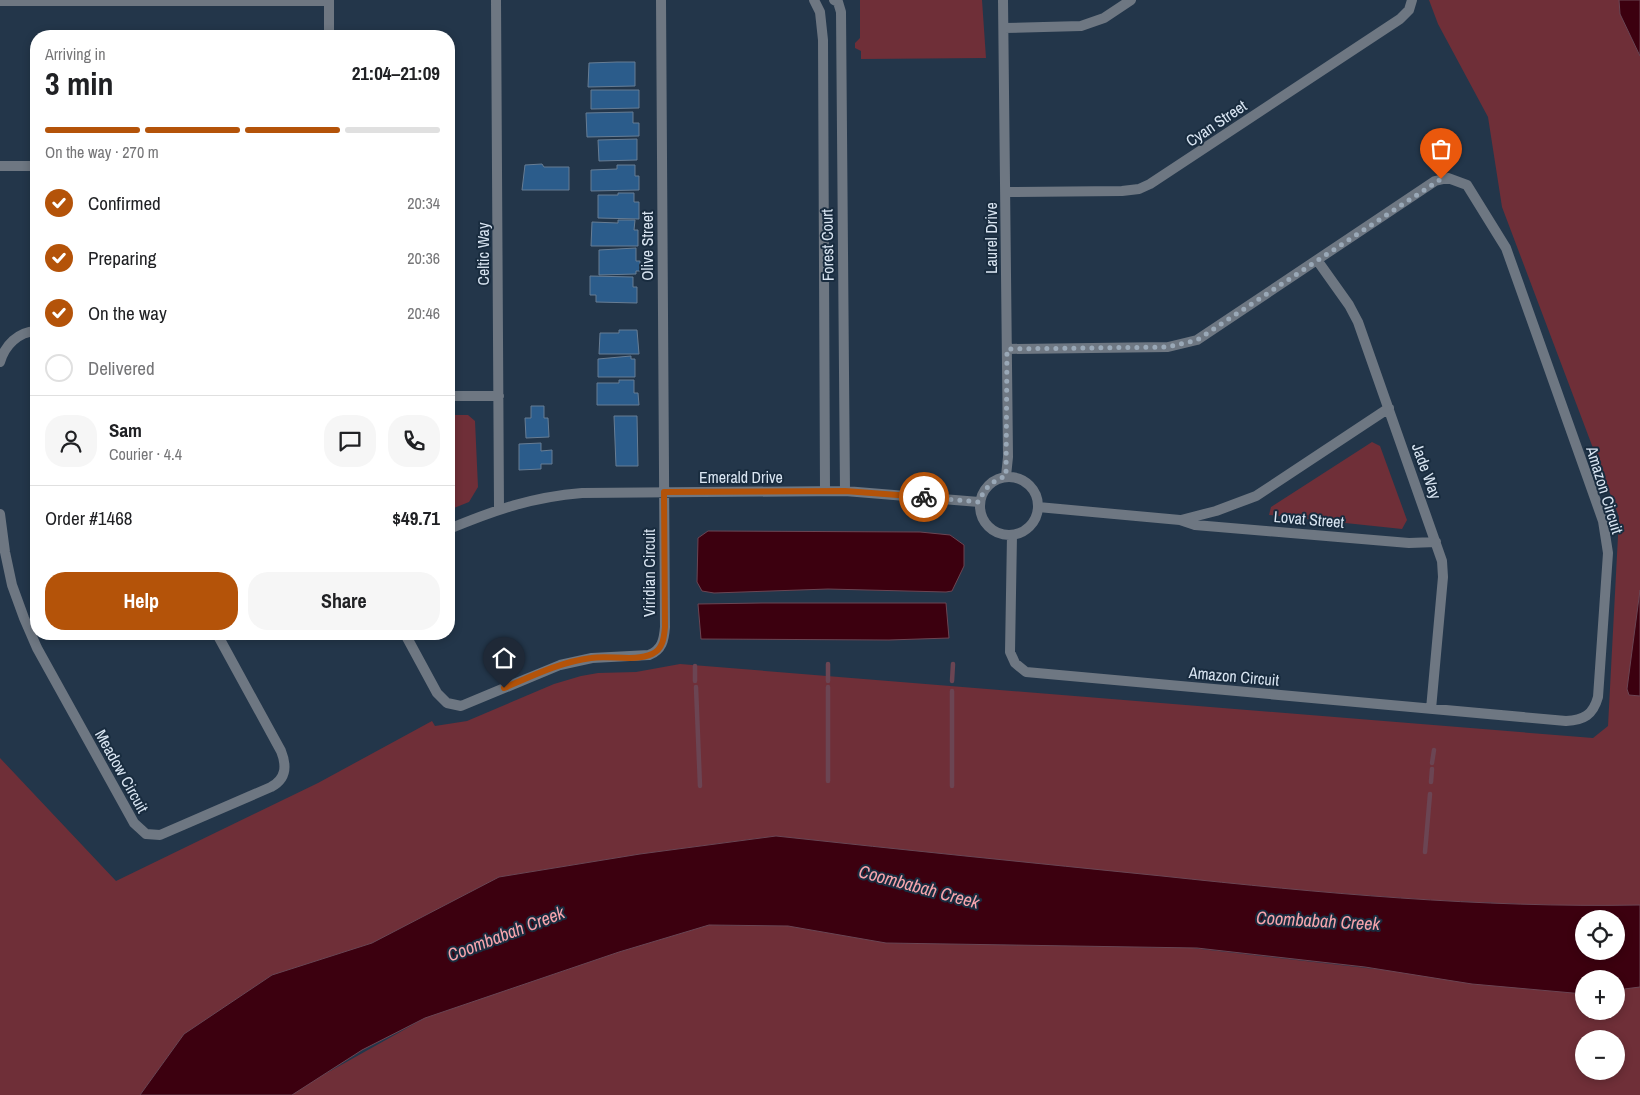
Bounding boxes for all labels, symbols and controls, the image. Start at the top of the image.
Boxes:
text: Arriving in [45,43,106,65]
text: 21:04–21:09 [352,60,440,86]
text: 3 min [45,62,114,105]
street label: Cyan Street [1181,94,1251,151]
pin [1420,128,1462,179]
icon: bag [1427,135,1455,163]
text: On the way · 270 m [45,141,159,163]
icon: check [45,189,73,217]
text: Confirmed [88,190,161,216]
text: 20:34 [407,192,440,214]
street label: Laurel Drive [980,202,1002,274]
street label: Forest Court [815,208,839,281]
street label: Olive Street [636,211,658,281]
street label: Celtic Way [472,222,494,285]
icon: check [45,244,73,272]
text: Preparing [88,245,156,271]
text: 20:36 [407,247,440,269]
icon: check [45,299,73,327]
text: On the way [88,300,167,326]
text: 20:46 [407,302,440,324]
text: Delivered [88,355,155,381]
button: person [45,415,97,467]
button: chat [324,415,376,467]
button: phone [388,415,440,467]
text: Sam [109,417,142,443]
street label: Jade Way [1407,440,1447,502]
text: Courier · 4.4 [109,443,182,465]
street label: Amazon Circuit [1581,443,1629,537]
street label: Emerald Drive [699,466,783,488]
courier [899,472,949,522]
icon: bike [910,483,938,511]
text: Order #1468 [45,505,132,531]
text: $49.71 [392,505,440,531]
street label: Lovat Street [1273,505,1346,533]
street label: Viridian Circuit [638,529,660,617]
button: Help [45,572,238,630]
button: Share [248,572,440,630]
pin [483,637,525,688]
icon: home [490,644,518,672]
street label: Amazon Circuit [1187,661,1280,691]
street label: Meadow Circuit [90,725,154,817]
water label: Coombabah Creek [856,858,983,915]
water label: Coombabah Creek [444,899,569,967]
water label: Coombabah Creek [1256,905,1381,936]
map controls [1575,910,1625,1080]
button: locate [1575,910,1625,960]
button: + [1575,970,1625,1020]
button: − [1575,1030,1625,1080]

